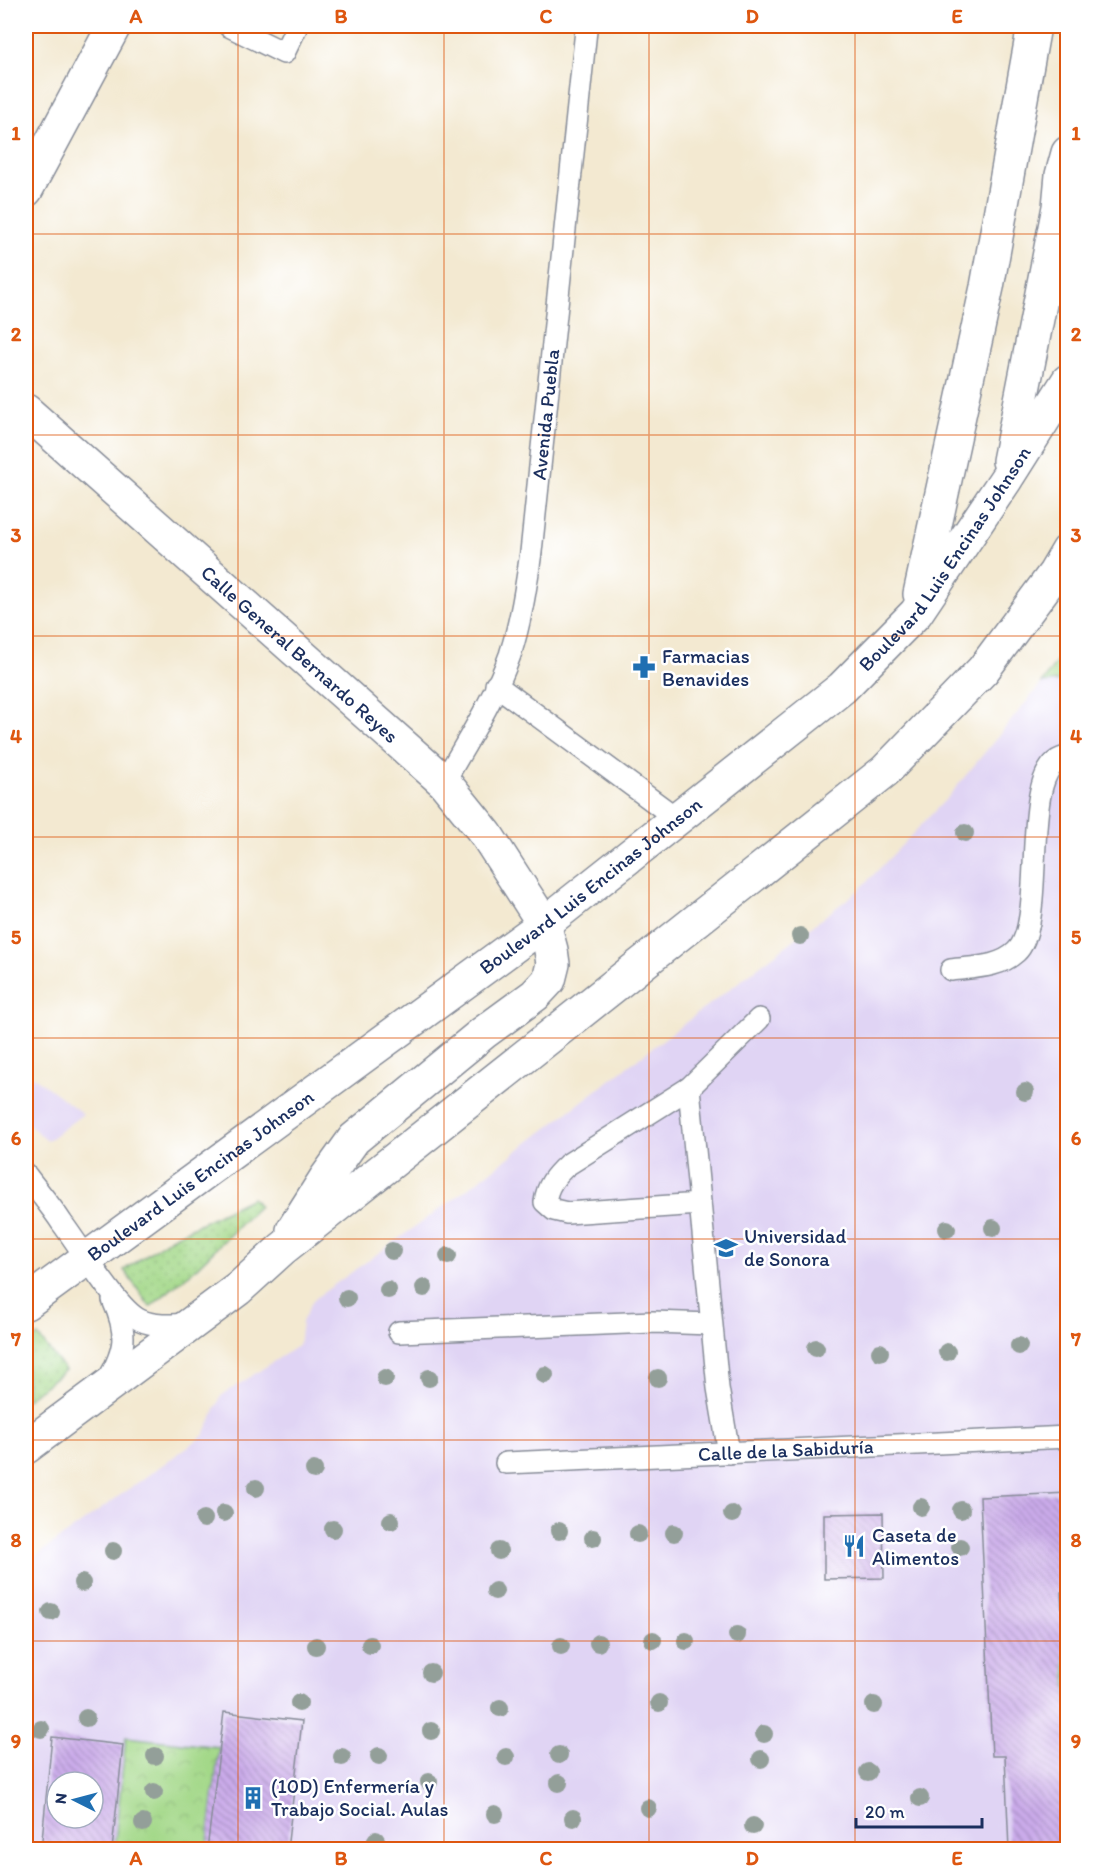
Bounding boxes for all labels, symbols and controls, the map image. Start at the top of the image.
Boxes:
text: A [129,4,143,28]
text: B [335,4,348,28]
text: C [540,4,553,28]
text: D [745,4,759,28]
text: E [951,4,963,28]
text: 1 [11,121,21,145]
text: 1 [1071,121,1081,145]
text: 2 [11,322,22,346]
text: 2 [1071,322,1082,346]
street label: Avenida Puebla [527,347,564,481]
street label: Boulevard Luis Encinas Johnson [853,442,1036,676]
text: 3 [11,523,22,547]
text: 3 [1071,523,1082,547]
street label: Calle General Bernardo Reyes [196,560,403,748]
place label: Farmacias Benavides [662,644,750,691]
pharmacy icon: Farmacias Benavides [631,654,657,680]
text: 4 [10,724,22,748]
text: 4 [1070,724,1082,748]
street label: Boulevard Luis Encinas Johnson [474,792,706,979]
text: 5 [11,925,22,949]
text: 5 [1071,925,1082,949]
street label: Boulevard Luis Encinas Johnson [82,1085,318,1266]
text: 6 [11,1126,22,1150]
text: 6 [1071,1126,1082,1150]
place label: Universidad de Sonora [744,1224,846,1271]
school or university icon: Universidad de Sonora [713,1235,739,1261]
text: 7 [10,1327,21,1351]
text: 7 [1070,1327,1081,1351]
street label: Calle de la Sabiduría [697,1434,874,1466]
place label: Caseta de Alimentos [872,1523,959,1570]
text: 8 [11,1528,22,1552]
text: 8 [1071,1528,1082,1552]
restaurant icon: Caseta de Alimentos [841,1533,867,1559]
text: 9 [11,1729,21,1753]
text: 9 [1071,1729,1081,1753]
north arrow [45,1770,105,1830]
place label: (10D) Enfermería y Trabajo Social. Aulas [271,1774,449,1821]
building icon: (10D) Enfermería y Trabajo Social. Aulas [240,1785,266,1811]
scale bar [856,1791,982,1829]
text: N [51,1792,71,1805]
text: 20 m [865,1801,905,1823]
text: A [129,1846,143,1870]
text: B [335,1846,348,1870]
text: C [540,1846,553,1870]
text: D [745,1846,759,1870]
text: E [951,1846,963,1870]

